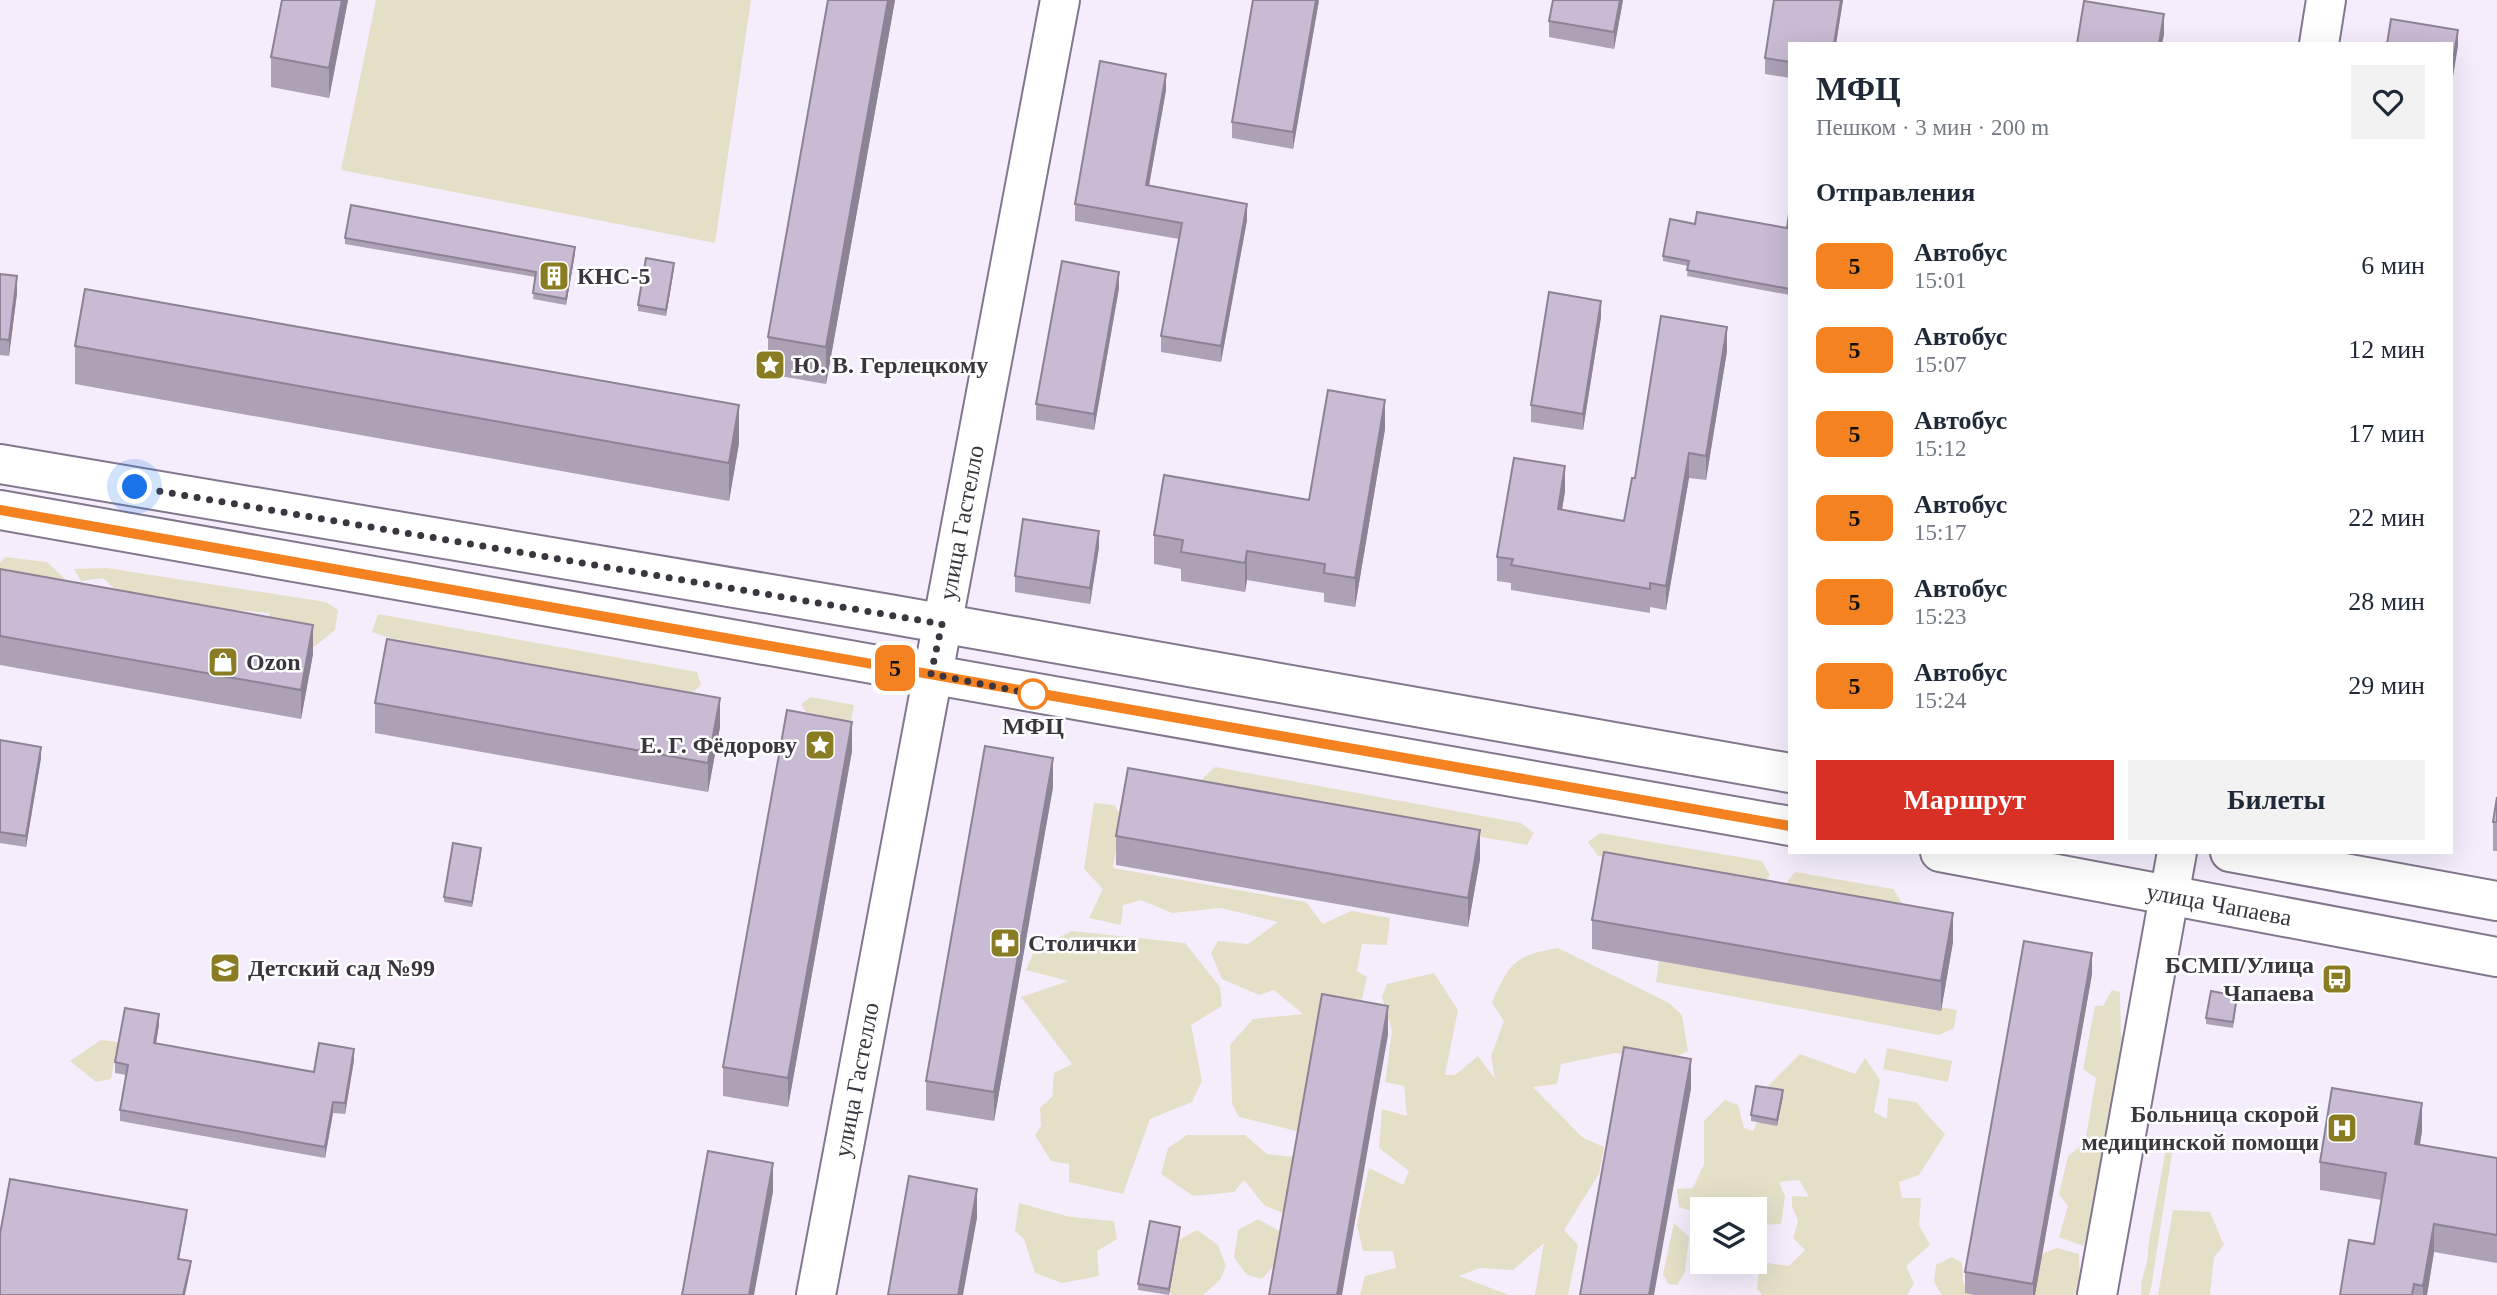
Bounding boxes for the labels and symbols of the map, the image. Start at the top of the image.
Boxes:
building icon: КНС-5 [537,259,571,293]
place label: КНС-5 [577,263,650,289]
place icon: Ю. В. Герлецкому [753,348,787,382]
place label: Ю. В. Герлецкому [793,352,988,378]
street label: улица Гастелло [934,443,989,602]
your location [117,469,152,504]
shop icon: Ozon [206,645,240,679]
line badge: 5 [872,645,918,691]
place label: Ozon [246,649,301,675]
marker: МФЦ [1018,679,1048,709]
place label: МФЦ [1002,713,1064,739]
place icon: Е. Г. Фёдорову [803,728,837,762]
place label: Е. Г. Фёдорову [640,732,797,758]
street label: улица Чапаева [2144,878,2294,931]
pharmacy icon: Столички [988,926,1022,960]
place label: Столички [1028,930,1137,956]
school or university icon: Детский сад №99 [208,951,242,985]
place label: БСМП/Улица Чапаева [2165,952,2314,1006]
place label: Детский сад №99 [248,955,435,981]
bus stop icon: БСМП/Улица Чапаева [2320,962,2354,996]
street label: улица Гастелло [829,1000,884,1159]
place label: Больница скорой медицинской помощи [2081,1101,2319,1155]
hospital icon: Больница скорой медицинской помощи [2325,1111,2359,1145]

